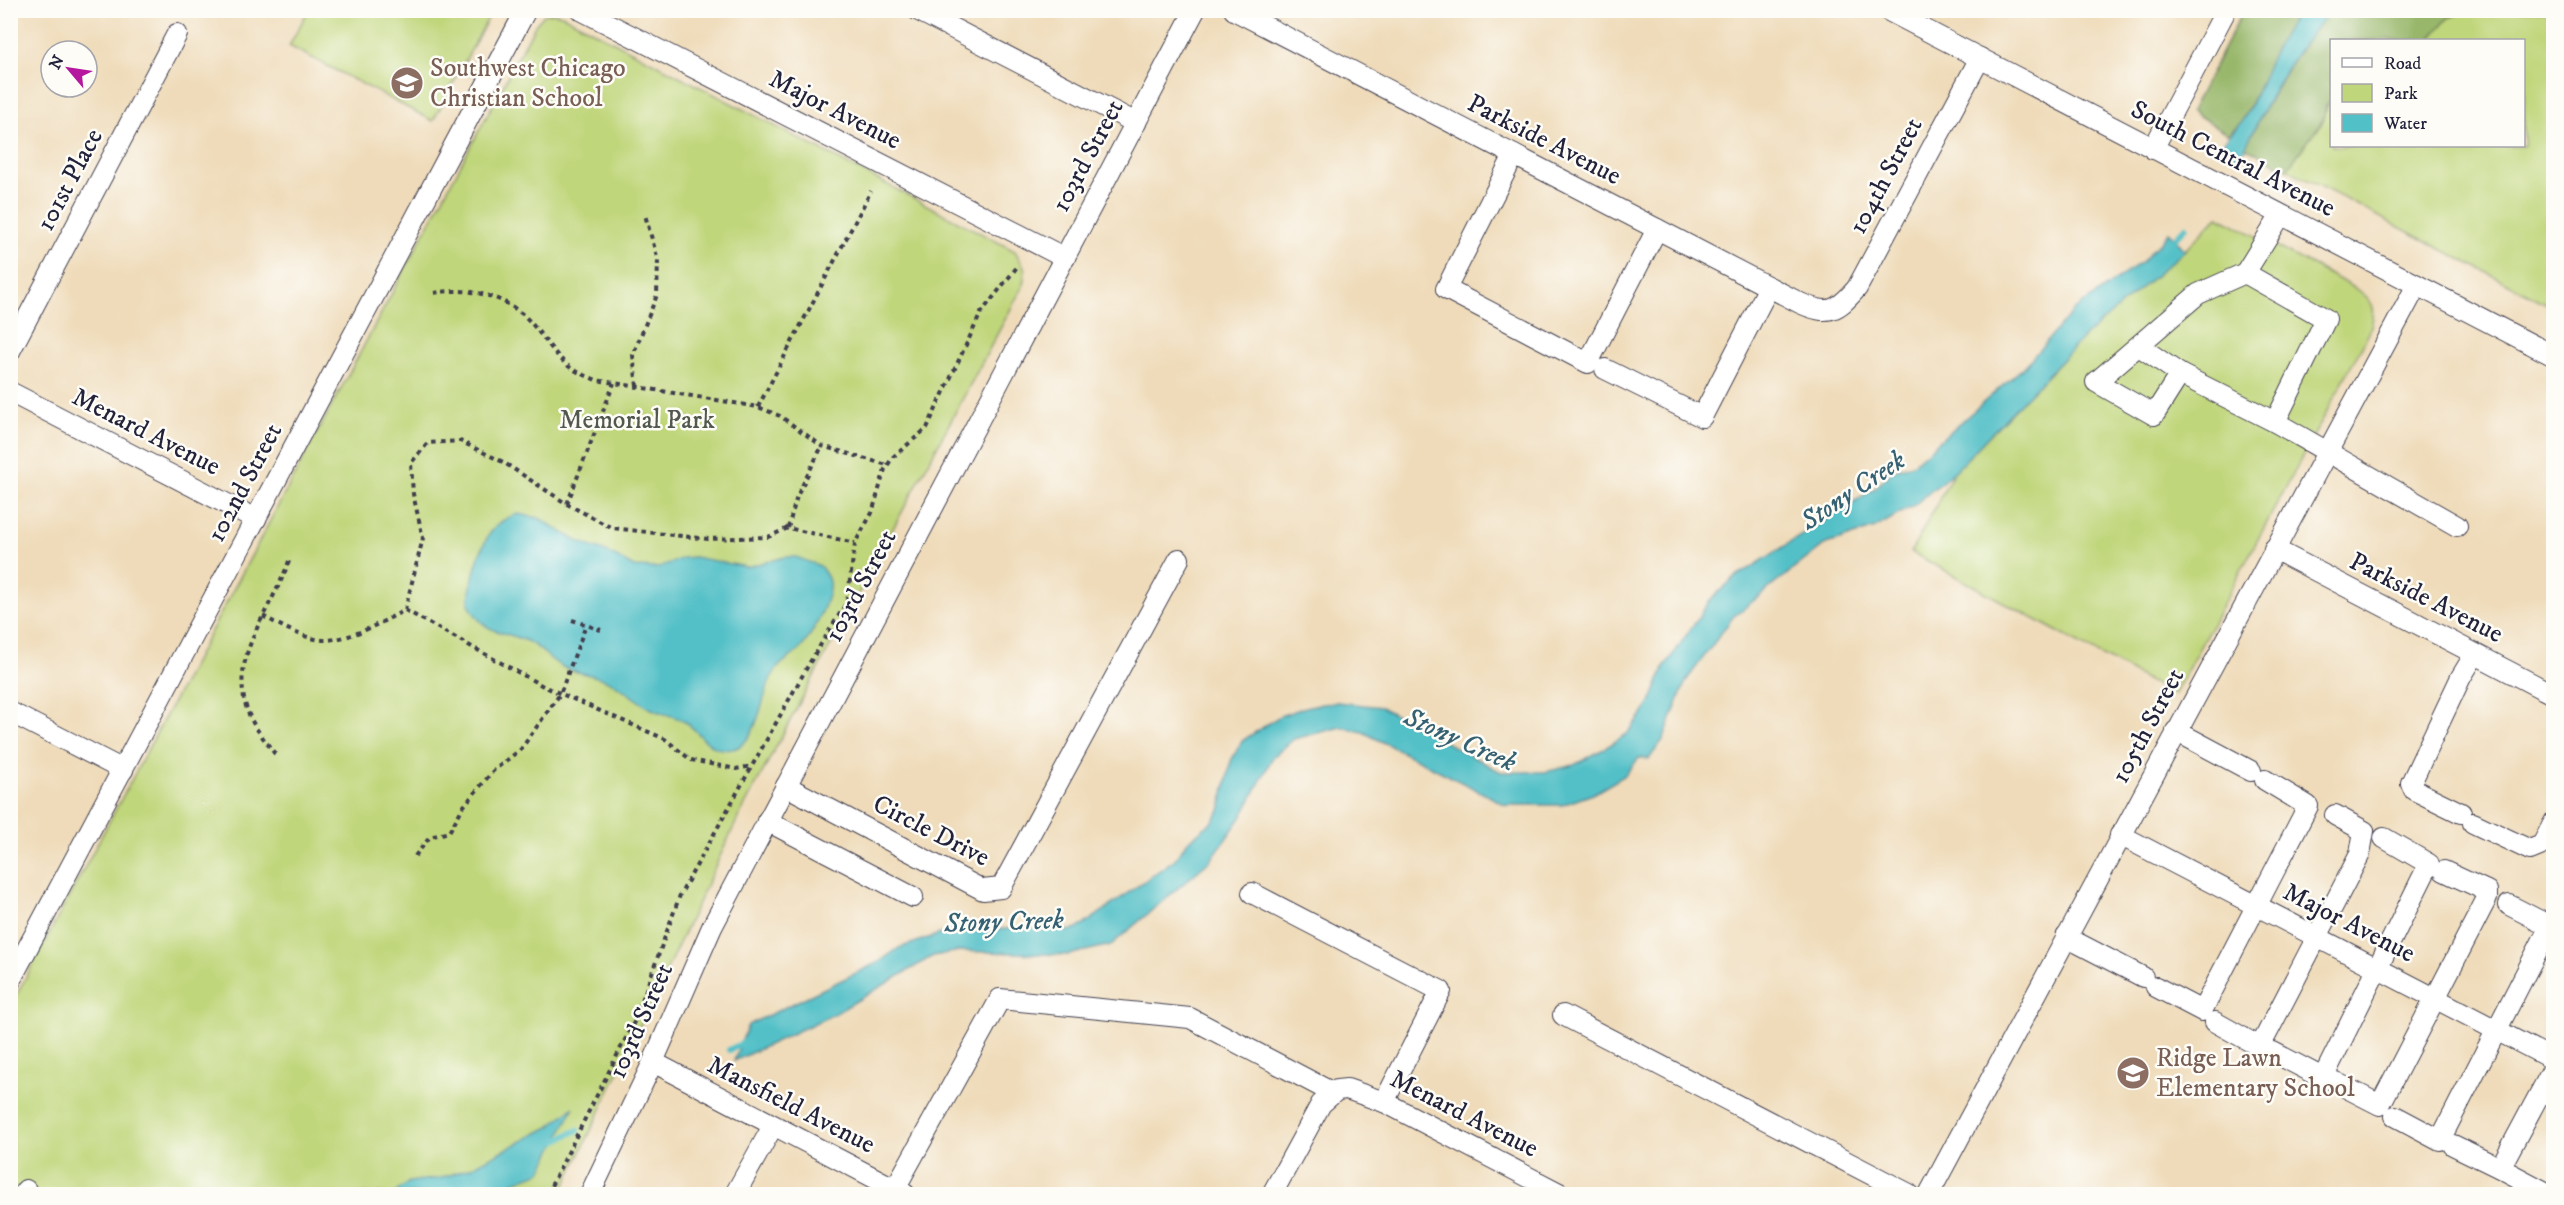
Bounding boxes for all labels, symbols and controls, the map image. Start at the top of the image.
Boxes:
north arrow [39,39,99,99]
legend [2330,39,2525,147]
text: N [45,52,69,73]
place label: Southwest Chicago Christian School [430,52,626,115]
text: Road [2384,53,2421,75]
street label: Major Avenue [763,63,907,157]
school or university icon: Southwest Chicago Christian School [389,65,425,101]
text: Park [2384,83,2418,105]
street label: Parkside Avenue [1462,87,1626,193]
street label: South Central Avenue [2125,93,2341,225]
street label: 103rd Street [1045,94,1131,218]
street label: 104th Street [1842,112,1930,240]
text: Water [2383,113,2427,135]
street label: 101st Place [29,123,111,237]
street label: Menard Avenue [66,381,226,483]
park label: Memorial Park [559,404,715,437]
street label: 102nd Street [200,418,290,548]
water label: Stony Creek [1793,443,1913,539]
street label: 103rd Street [818,524,904,648]
street label: Parkside Avenue [2344,545,2508,651]
street label: 105th Street [2104,663,2192,789]
water label: Stony Creek [1398,700,1522,780]
street label: Circle Drive [867,788,995,874]
street label: Major Avenue [2277,876,2421,970]
water label: Stony Creek [943,903,1065,941]
street label: 103rd Street [601,958,681,1084]
place label: Ridge Lawn Elementary School [2156,1042,2355,1105]
street label: Mansfield Avenue [702,1049,880,1161]
school or university icon: Ridge Lawn Elementary School [2115,1055,2151,1091]
street label: Menard Avenue [1384,1063,1544,1165]

